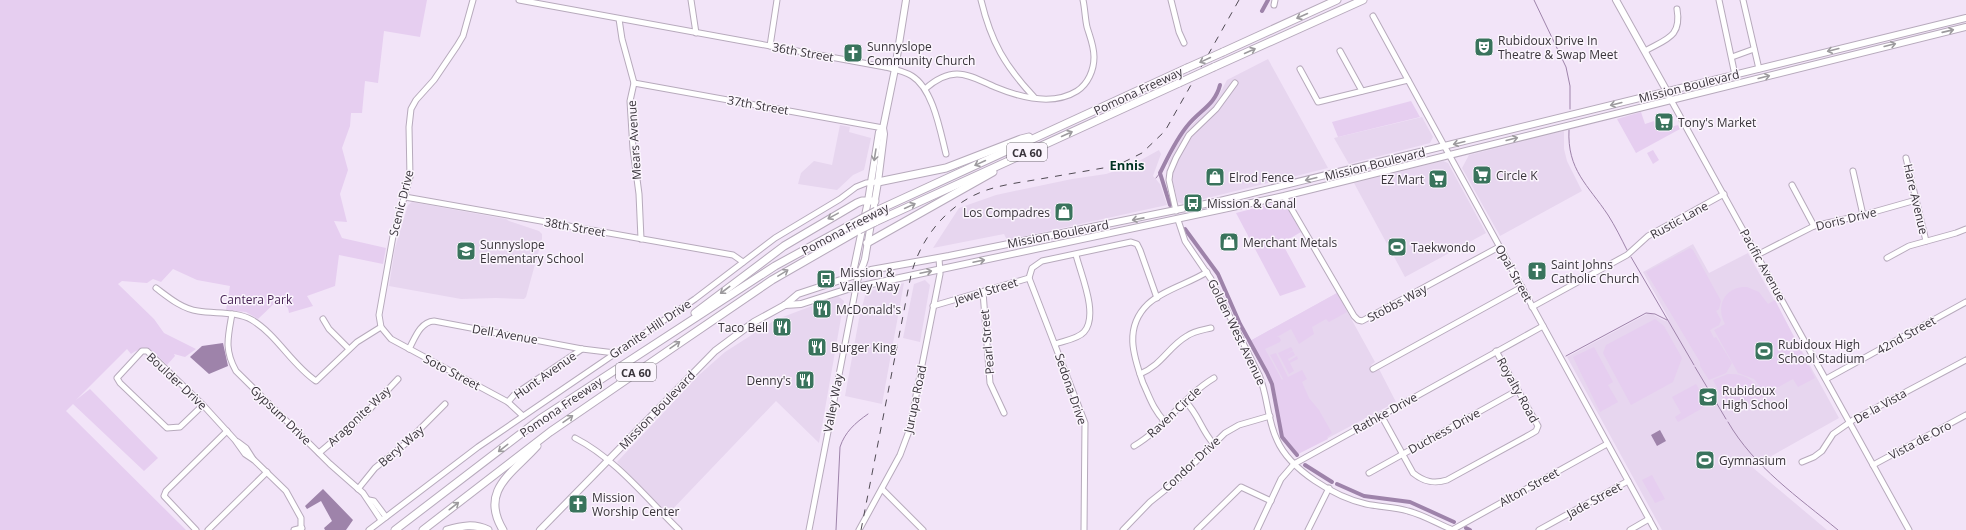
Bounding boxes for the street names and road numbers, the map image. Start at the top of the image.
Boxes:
street label: 36th Street [771,38,835,66]
street label: Pomona Freeway [1091,62,1186,119]
street label: Mission Boulevard [1637,65,1741,107]
street label: 37th Street [726,91,790,119]
street label: Mears Avenue [623,99,645,180]
road number: CA 60 [1007,143,1047,161]
street label: Mission Boulevard [1323,143,1427,185]
street label: Hare Avenue [1900,162,1932,236]
street label: Scenic Drive [385,168,417,238]
street label: Rustic Lane [1647,197,1711,243]
street label: Pomona Freeway [798,198,892,259]
street label: Doris Drive [1814,203,1878,235]
street label: 38th Street [543,213,607,241]
street label: Mission Boulevard [1006,216,1110,252]
street label: Pacific Avenue [1736,226,1790,304]
street label: Opal Street [1491,241,1537,305]
street label: Jewel Street [951,273,1020,309]
street label: Golden West Avenue [1204,276,1270,388]
street label: Stobbs Way [1364,280,1431,326]
street label: Granite Hill Drive [606,295,694,363]
street label: Pearl Street [976,309,998,375]
street label: 42nd Street [1873,312,1939,358]
street label: Dell Avenue [471,320,539,348]
street label: Hunt Avenue [510,347,580,403]
street label: Boulder Drive [143,349,211,414]
street label: Soto Street [421,350,483,394]
street label: Sedona Drive [1051,351,1091,427]
street label: Royalty Road [1493,354,1543,426]
road number: CA 60 [616,363,656,381]
street label: Jurupa Road [899,364,930,435]
street label: Mission Boulevard [615,367,699,453]
street label: Valley Way [819,371,847,434]
street label: Pomona Freeway [516,372,607,441]
street label: Aragonite Way [324,381,395,450]
street label: Gypsum Drive [247,382,315,449]
street label: Raven Circle [1143,382,1205,442]
street label: De la Vista [1850,384,1910,428]
street label: Rathke Drive [1350,388,1421,438]
street label: Duchess Drive [1405,404,1483,458]
street label: Vista de Oro [1886,416,1954,464]
street label: Beryl Way [375,421,428,471]
street label: Condor Drive [1158,432,1224,495]
street label: Alton Street [1496,464,1562,510]
street label: Jade Street [1562,478,1625,523]

